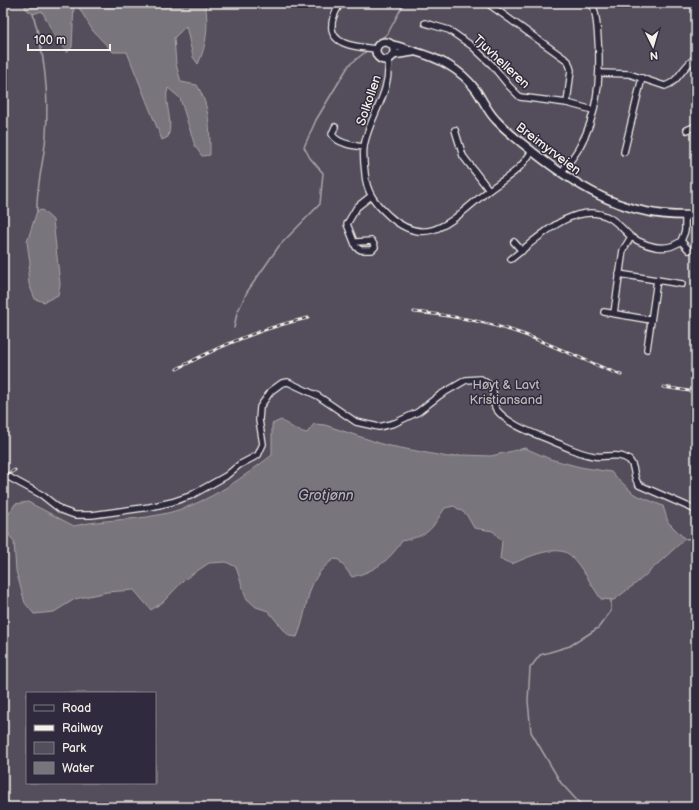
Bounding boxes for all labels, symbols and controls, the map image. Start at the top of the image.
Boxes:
scale bar [28,26,110,52]
north arrow [633,26,673,66]
street label: Tjuvhelleren [470,31,533,92]
text: 100 m [34,33,66,48]
text: N [649,49,659,62]
street label: Solkollen [353,73,385,128]
street label: Breimyrveien [513,119,584,178]
park label: Høyt & Lavt Kristiansand [470,377,542,408]
water label: Grotjønn [298,487,354,504]
legend [26,692,156,784]
text: Road [62,701,91,716]
text: Railway [62,721,104,736]
text: Park [62,741,86,756]
text: Water [62,761,94,776]

